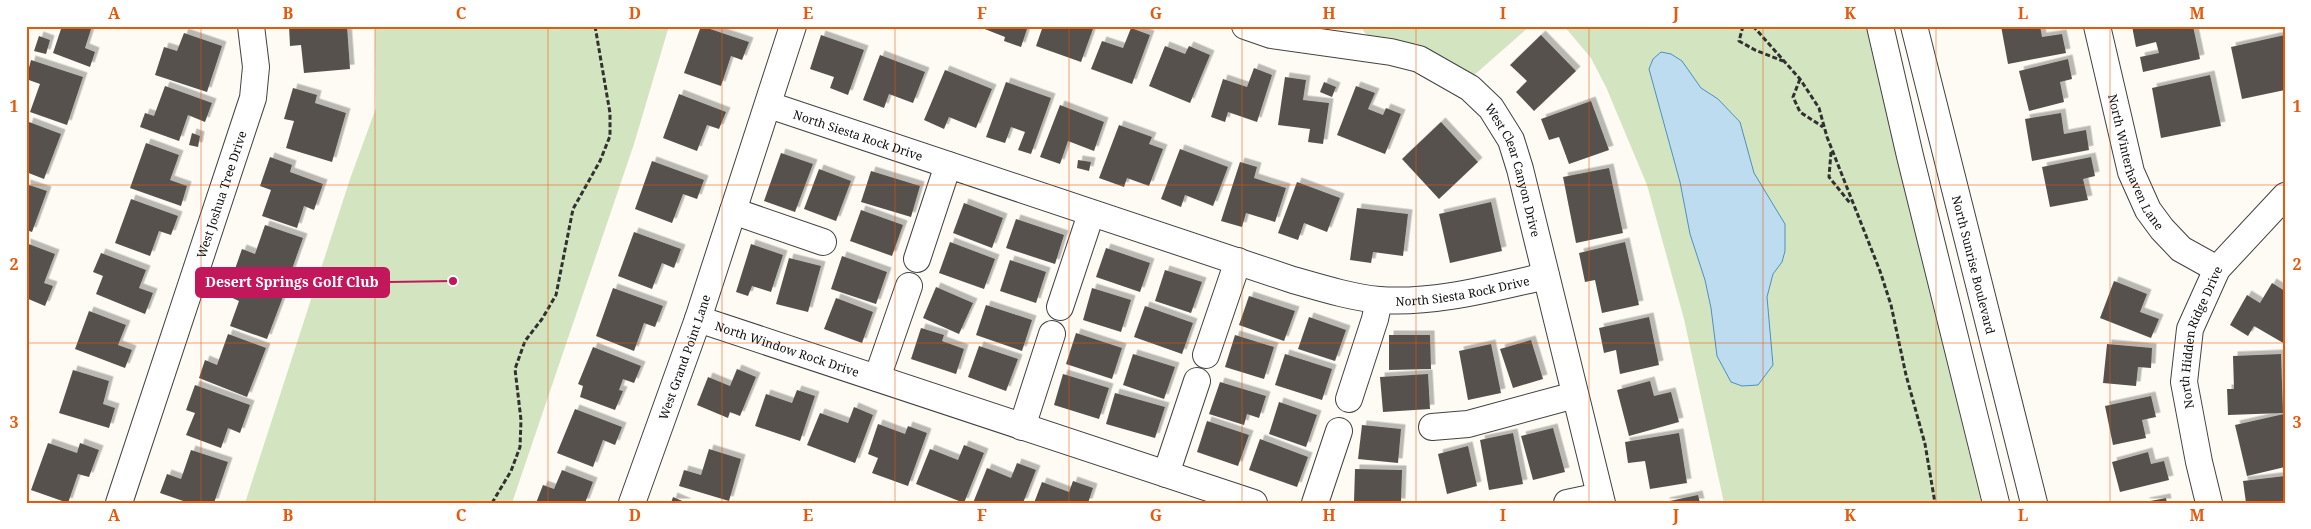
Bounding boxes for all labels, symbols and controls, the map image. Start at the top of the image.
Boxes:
text: A [108,2,121,24]
text: B [283,2,294,24]
text: C [456,2,467,24]
text: D [629,2,641,24]
text: E [803,2,813,24]
text: F [977,2,987,24]
text: G [1150,2,1162,24]
text: H [1322,2,1336,24]
text: I [1500,2,1506,24]
text: J [1672,2,1680,24]
text: K [1844,2,1856,24]
text: L [2018,2,2028,24]
text: M [2189,2,2205,24]
street label: North Winterhaven Lane [2105,92,2168,233]
text: 1 [9,95,19,117]
text: 1 [2292,95,2302,117]
street label: West Clear Canyon Drive [1482,100,1545,239]
street label: North Siesta Rock Drive [791,105,925,164]
street label: West Joshua Tree Drive [192,128,250,260]
street label: North Sunrise Boulevard [1948,193,2000,336]
text: 2 [9,253,19,275]
text: 2 [2292,253,2302,275]
street label: North Hidden Ridge Drive [2175,263,2226,410]
callout: Desert Springs Golf Club [196,268,389,297]
text: Desert Springs Golf Club [205,272,379,291]
street label: North Siesta Rock Drive [1395,272,1531,309]
street label: West Grand Point Lane [654,292,714,422]
street label: North Window Rock Drive [713,317,862,380]
text: 3 [9,411,19,433]
text: 3 [2292,411,2302,433]
text: A [108,504,121,526]
text: B [283,504,294,526]
text: C [456,504,467,526]
text: D [629,504,641,526]
text: E [803,504,813,526]
text: F [977,504,987,526]
text: G [1150,504,1162,526]
text: H [1322,504,1336,526]
text: I [1500,504,1506,526]
text: J [1672,504,1680,526]
text: K [1844,504,1856,526]
text: L [2018,504,2028,526]
text: M [2189,504,2205,526]

